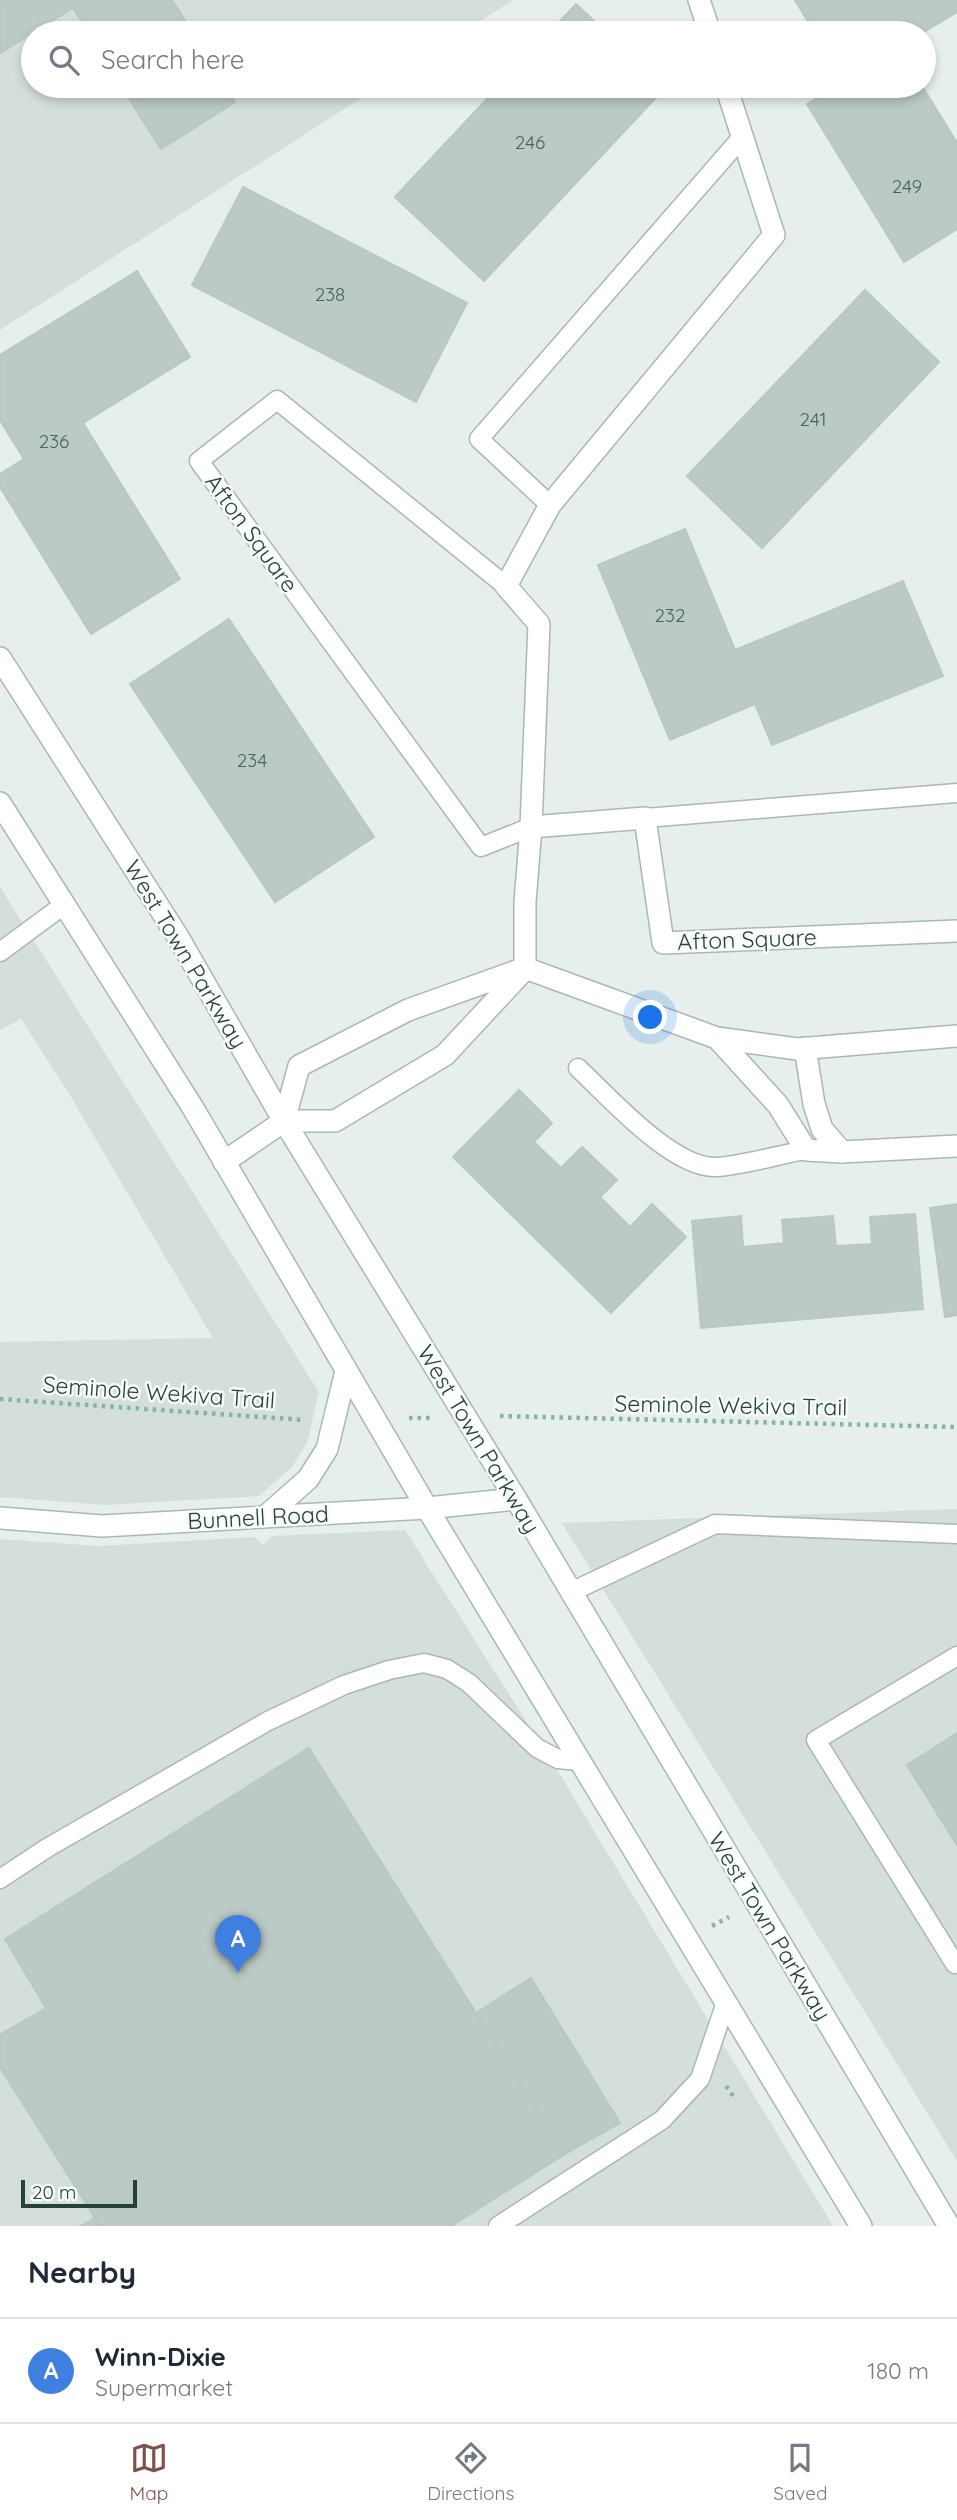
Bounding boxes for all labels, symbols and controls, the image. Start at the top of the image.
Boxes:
search box [21,21,936,98]
icon: search [45,41,83,79]
text: Search here [101,43,245,76]
house number: 246 [515,130,545,154]
house number: 249 [892,174,922,198]
house number: 238 [315,282,345,306]
house number: 241 [799,407,827,431]
house number: 236 [39,429,69,453]
street label: Afton Square [199,468,305,598]
house number: 232 [654,603,686,627]
house number: 234 [237,748,267,772]
street label: West Town Parkway [118,855,254,1053]
street label: Afton Square [677,922,817,956]
your location [633,1000,667,1034]
street label: West Town Parkway [411,1340,547,1538]
street label: Seminole Wekiva Trail [42,1369,276,1415]
street label: Seminole Wekiva Trail [614,1388,848,1422]
street label: Bunnell Road [187,1499,329,1535]
street label: West Town Parkway [702,1827,838,2025]
pin: A [215,1915,261,1973]
scale bar [21,2177,136,2209]
text: 20 m [32,2180,76,2204]
text: Nearby [28,2253,136,2291]
text: Winn-Dixie [95,2340,226,2373]
text: A [44,2356,58,2385]
text: 180 m [867,2356,929,2385]
text: Supermarket [95,2373,233,2402]
tab: Map [130,2439,168,2505]
tab: Directions [427,2439,514,2505]
tab: Saved [773,2439,828,2505]

